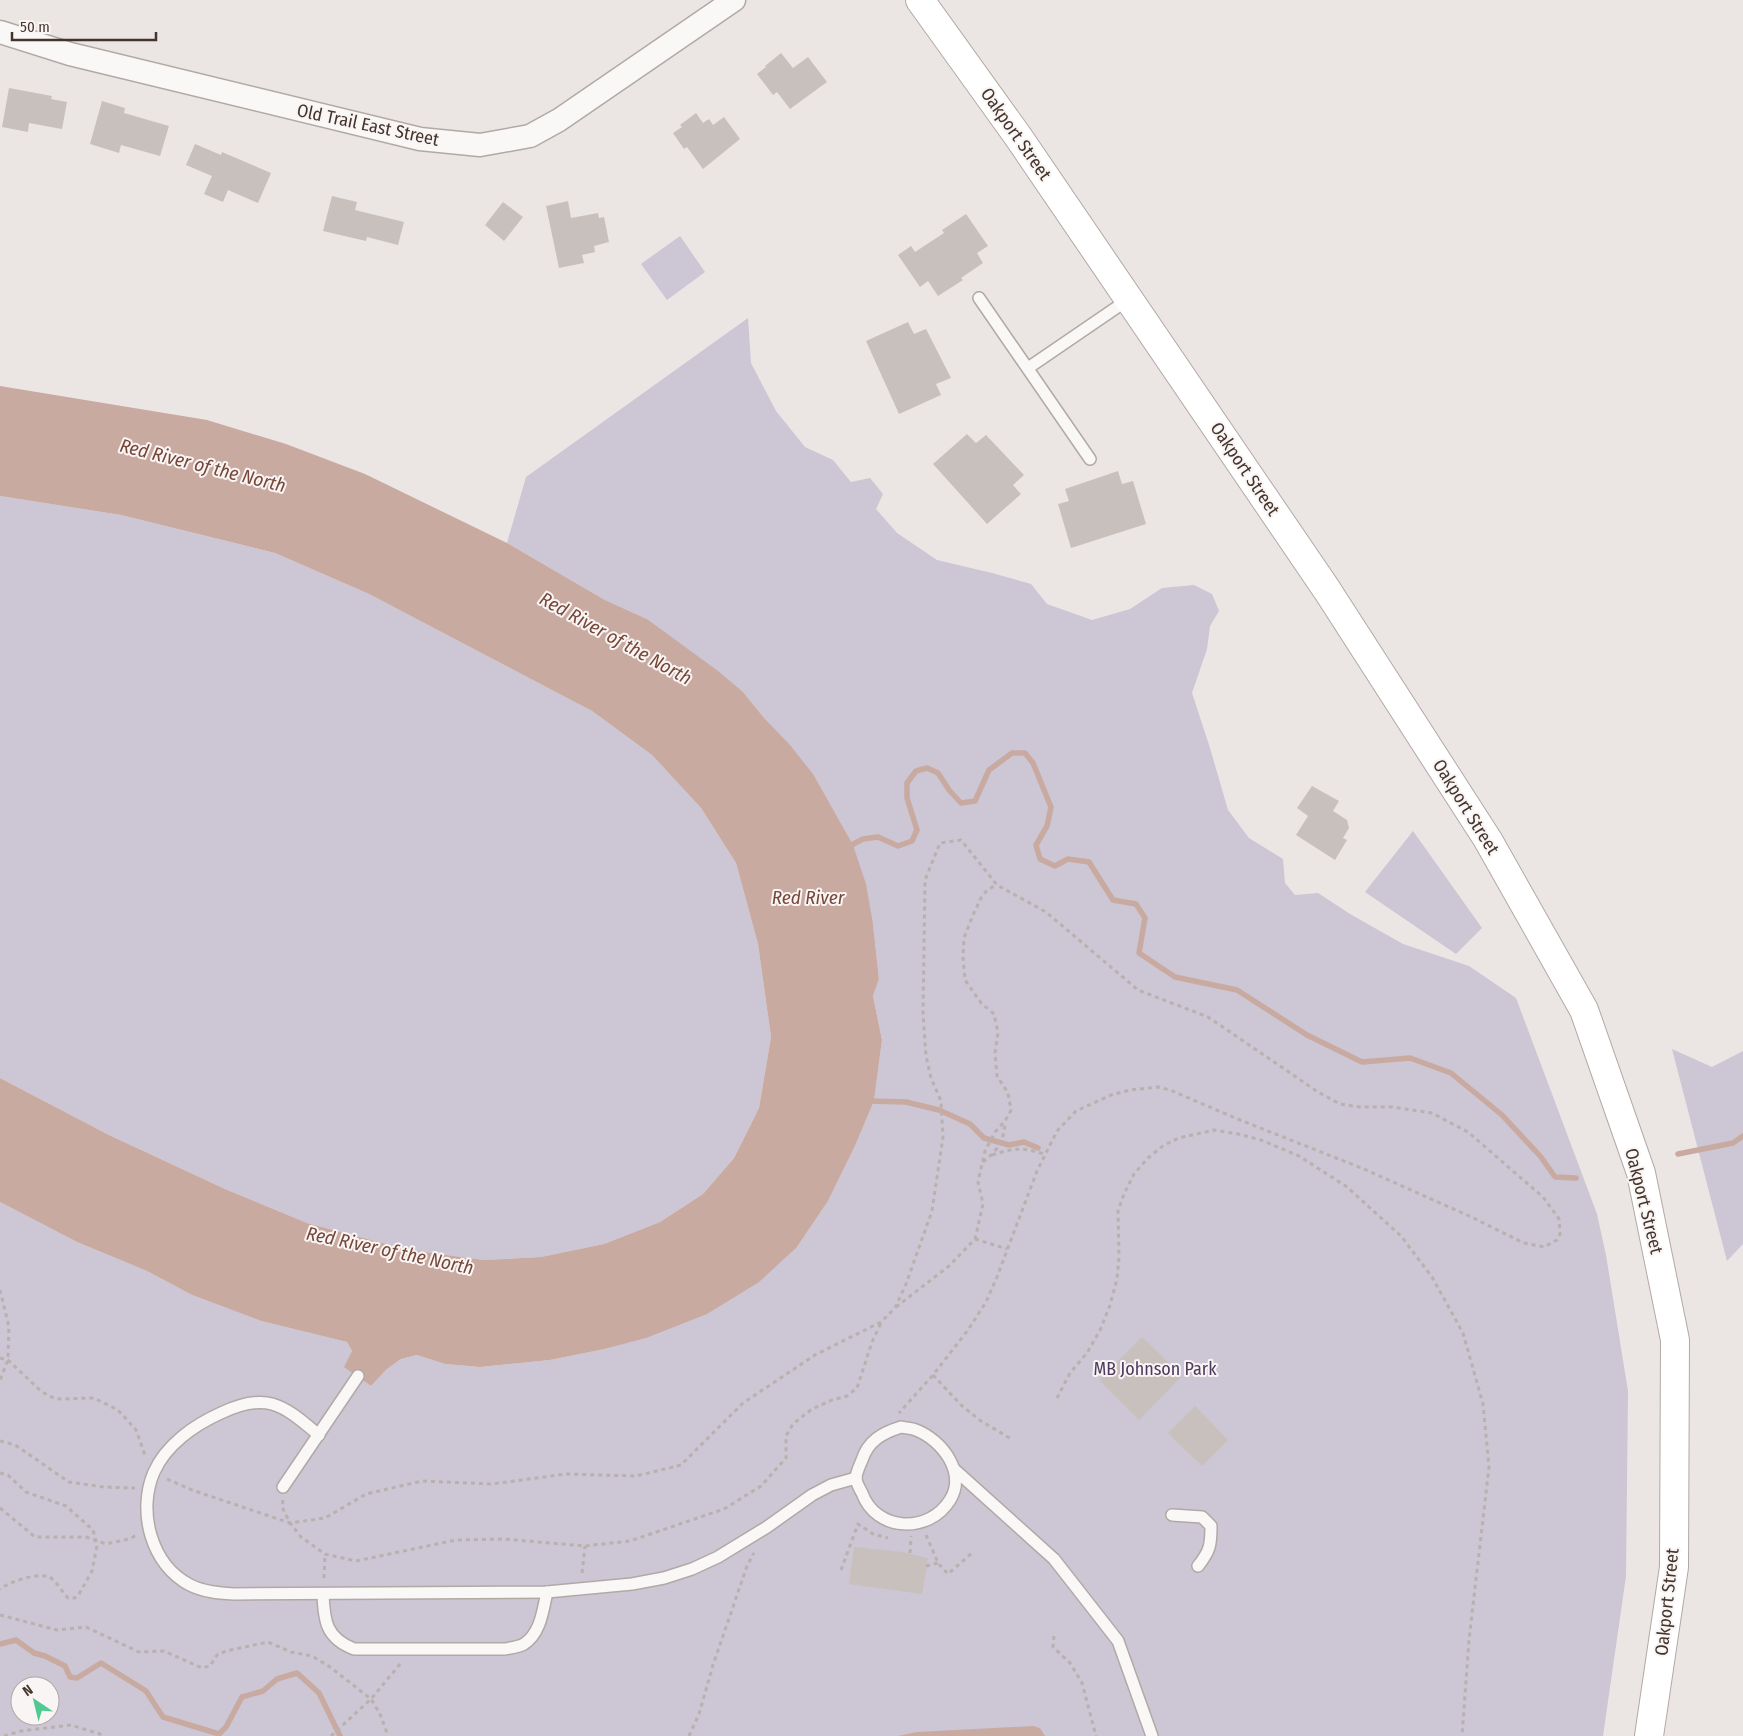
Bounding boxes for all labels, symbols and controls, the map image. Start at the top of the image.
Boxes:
scale bar [12,10,156,42]
text: 50 m [20,18,50,36]
street label: Oakport Street [976,83,1056,185]
street label: Old Trail East Street [295,99,441,151]
street label: Oakport Street [1206,418,1284,520]
water label: Red River of the North [117,434,288,497]
water label: Red River of the North [536,587,696,690]
street label: Oakport Street [1428,755,1504,859]
water label: Red River [772,886,846,909]
street label: Oakport Street [1620,1146,1668,1256]
water label: Red River of the North [304,1222,476,1279]
park label: MB Johnson Park [1093,1358,1217,1380]
street label: Oakport Street [1650,1547,1684,1657]
north arrow [10,1676,60,1726]
text: N [20,1681,36,1700]

